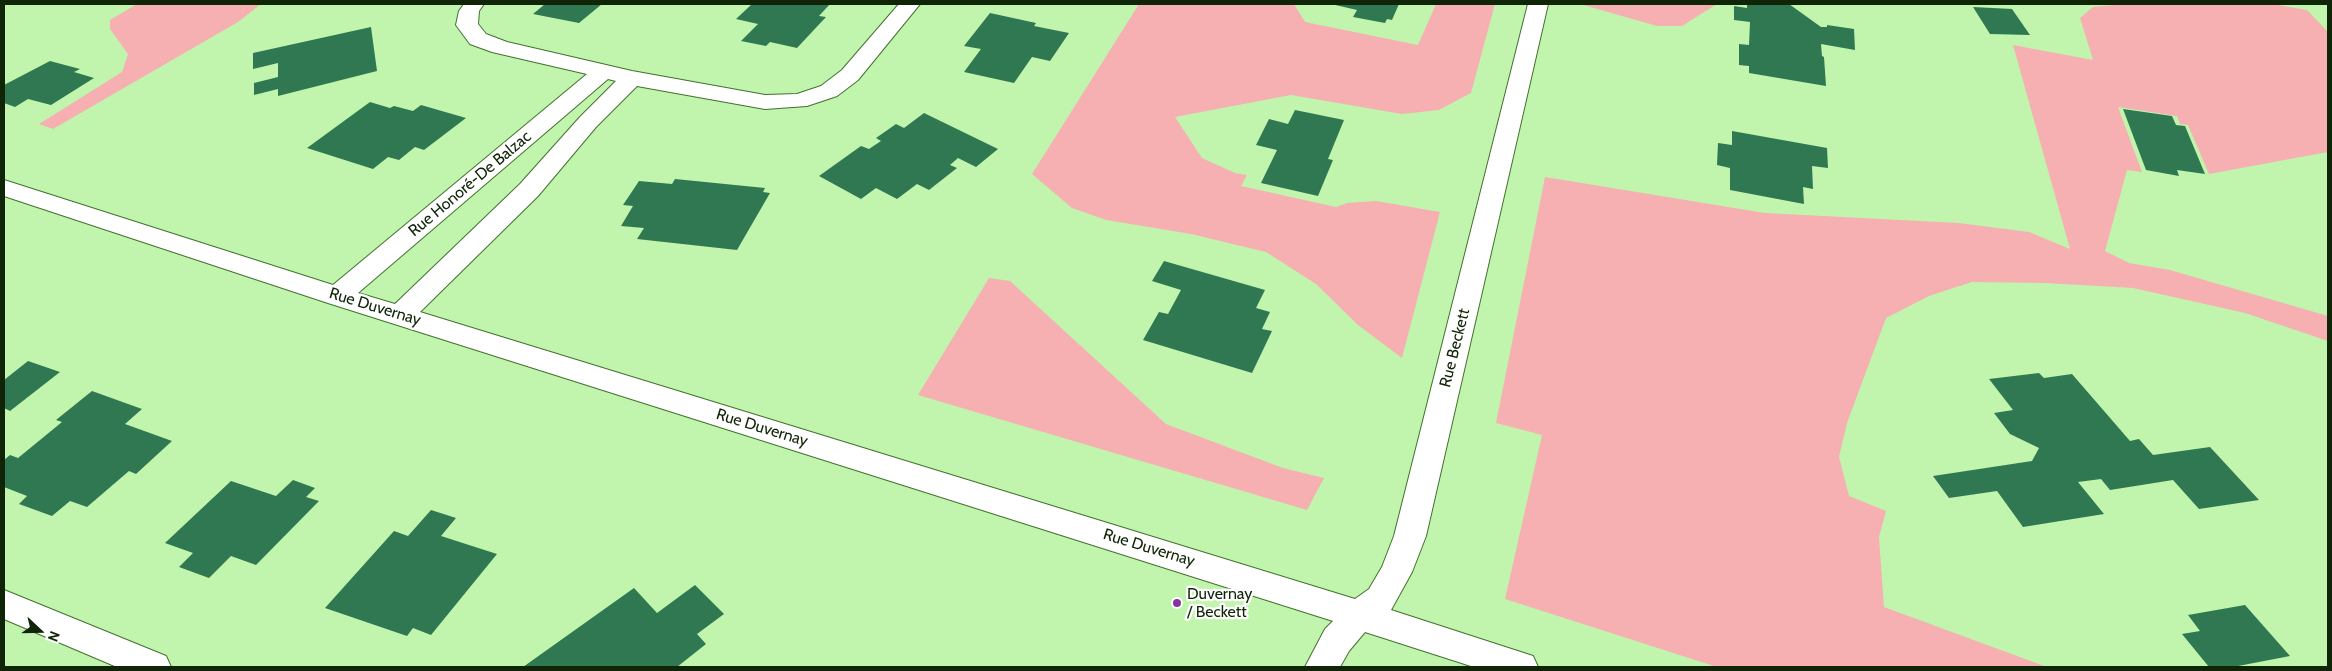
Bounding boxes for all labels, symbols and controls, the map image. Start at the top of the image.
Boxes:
street label: Rue Honoré-De Balzac [405,127,535,241]
street label: Rue Duvernay [327,284,423,330]
street label: Rue Beckett [1436,307,1474,389]
street label: Rue Duvernay [714,405,810,451]
street label: Rue Duvernay [1101,525,1197,571]
place label: Duvernay / Beckett [1187,584,1252,622]
marker: Duvernay / Beckett [1171,597,1183,609]
north arrow [15,606,65,656]
text: N [44,629,64,644]

